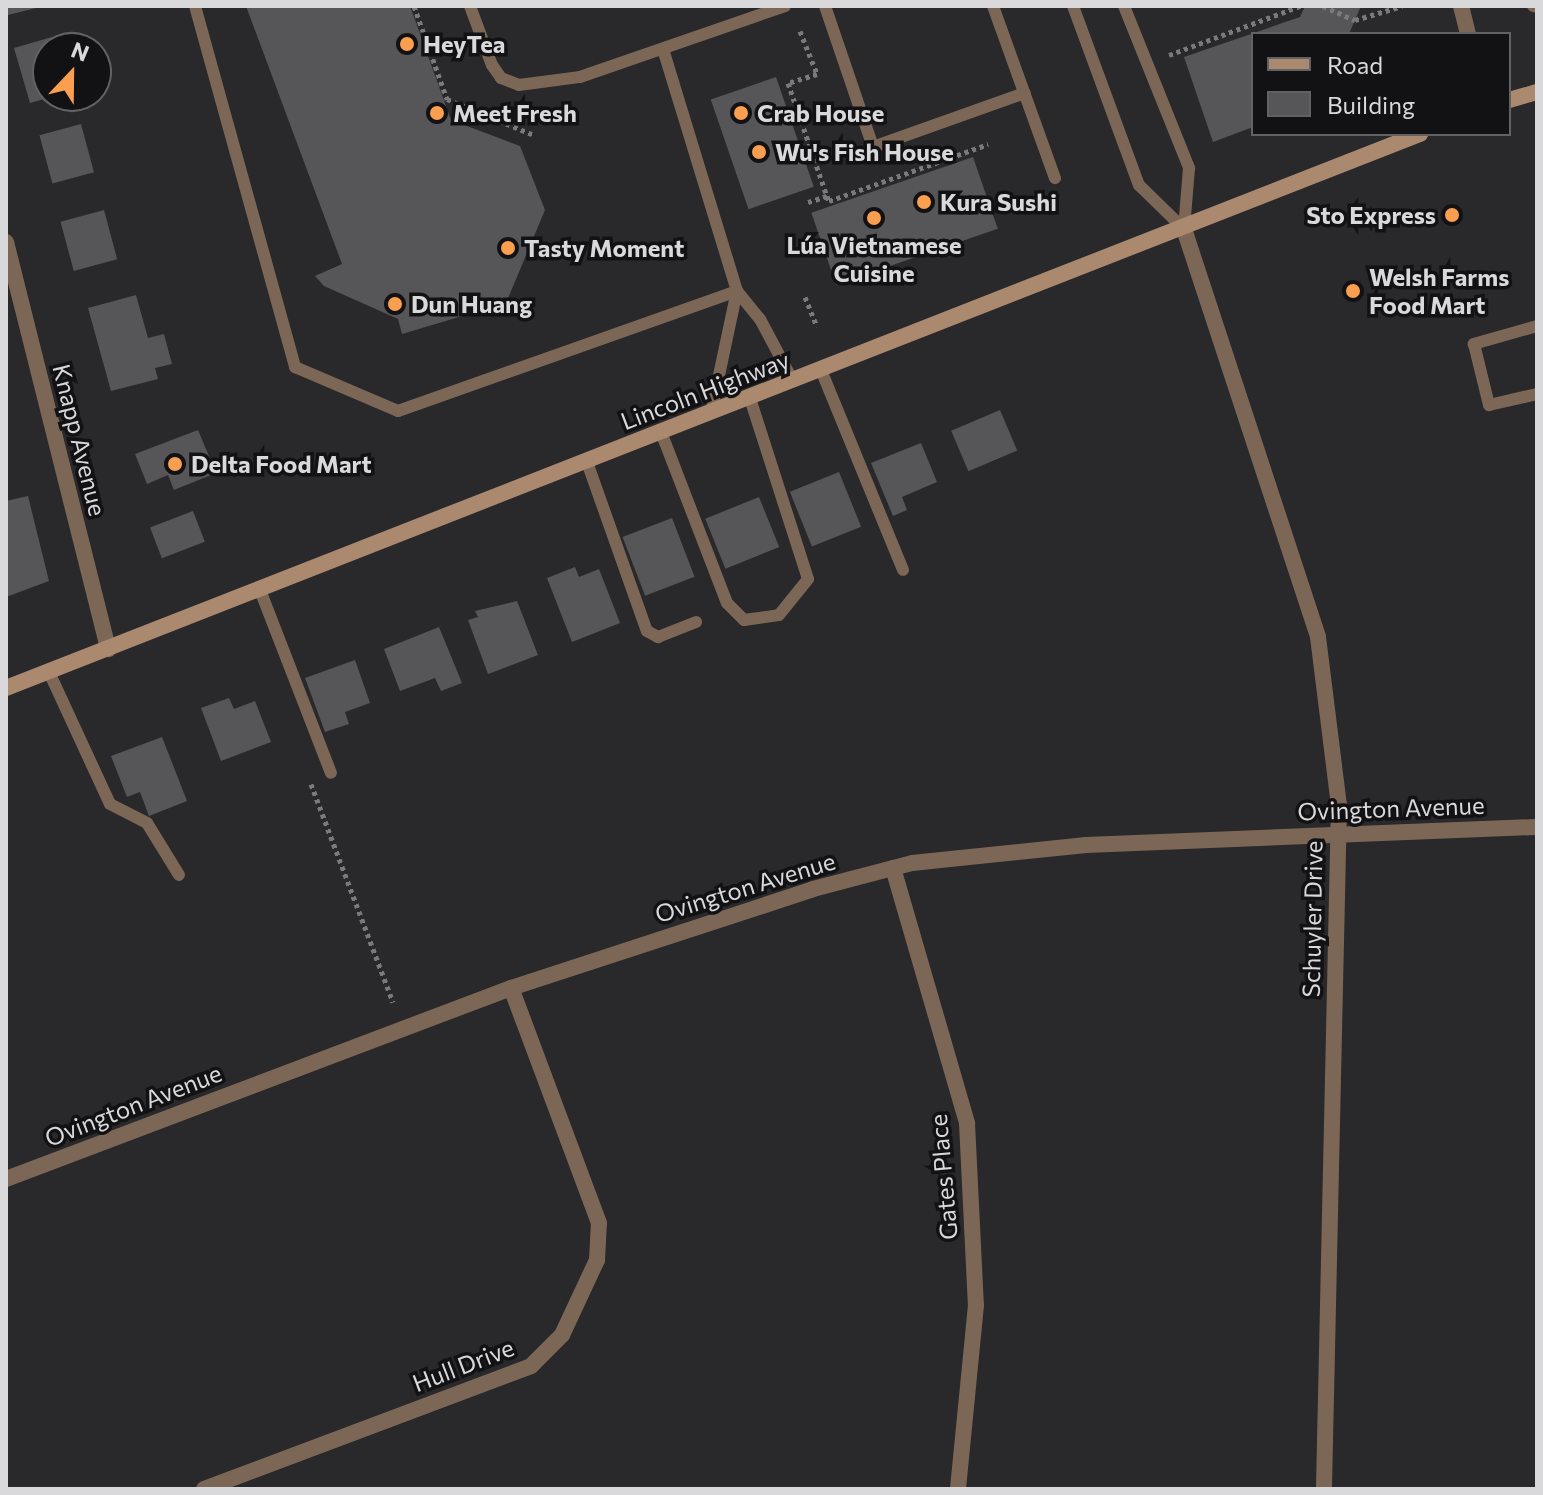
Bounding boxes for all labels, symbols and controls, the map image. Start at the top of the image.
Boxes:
place label: HeyTea [423,30,505,58]
north arrow [32,32,112,112]
legend [1251,32,1511,136]
marker: HeyTea [398,35,416,53]
text: N [68,36,93,67]
text: Road [1327,50,1383,79]
text: Building [1327,90,1415,119]
place label: Meet Fresh [453,99,577,127]
place label: Crab House [757,99,884,127]
marker: Meet Fresh [428,104,446,122]
marker: Crab House [732,104,750,122]
place label: Wu's Fish House [775,138,954,166]
marker: Wu's Fish House [750,143,768,161]
place label: Kura Sushi [940,188,1057,216]
marker: Kura Sushi [915,193,933,211]
place label: Sto Express [1306,201,1436,229]
marker: Sto Express [1443,206,1461,224]
marker: Lúa Vietnamese Cuisine [865,209,883,227]
place label: Lúa Vietnamese Cuisine [786,231,962,287]
place label: Tasty Moment [524,234,684,262]
marker: Tasty Moment [499,239,517,257]
place label: Welsh Farms Food Mart [1369,263,1509,319]
marker: Welsh Farms Food Mart [1344,282,1362,300]
place label: Dun Huang [411,290,532,318]
marker: Dun Huang [386,295,404,313]
street label: Lincoln Highway [616,345,794,435]
street label: Knapp Avenue [47,361,113,519]
place label: Delta Food Mart [191,450,372,478]
marker: Delta Food Mart [166,455,184,473]
street label: Ovington Avenue [1297,790,1485,826]
street label: Schuyler Drive [1296,841,1328,997]
street label: Ovington Avenue [651,846,839,928]
street label: Ovington Avenue [40,1058,226,1152]
street label: Gates Place [923,1113,963,1241]
street label: Hull Drive [408,1333,518,1397]

